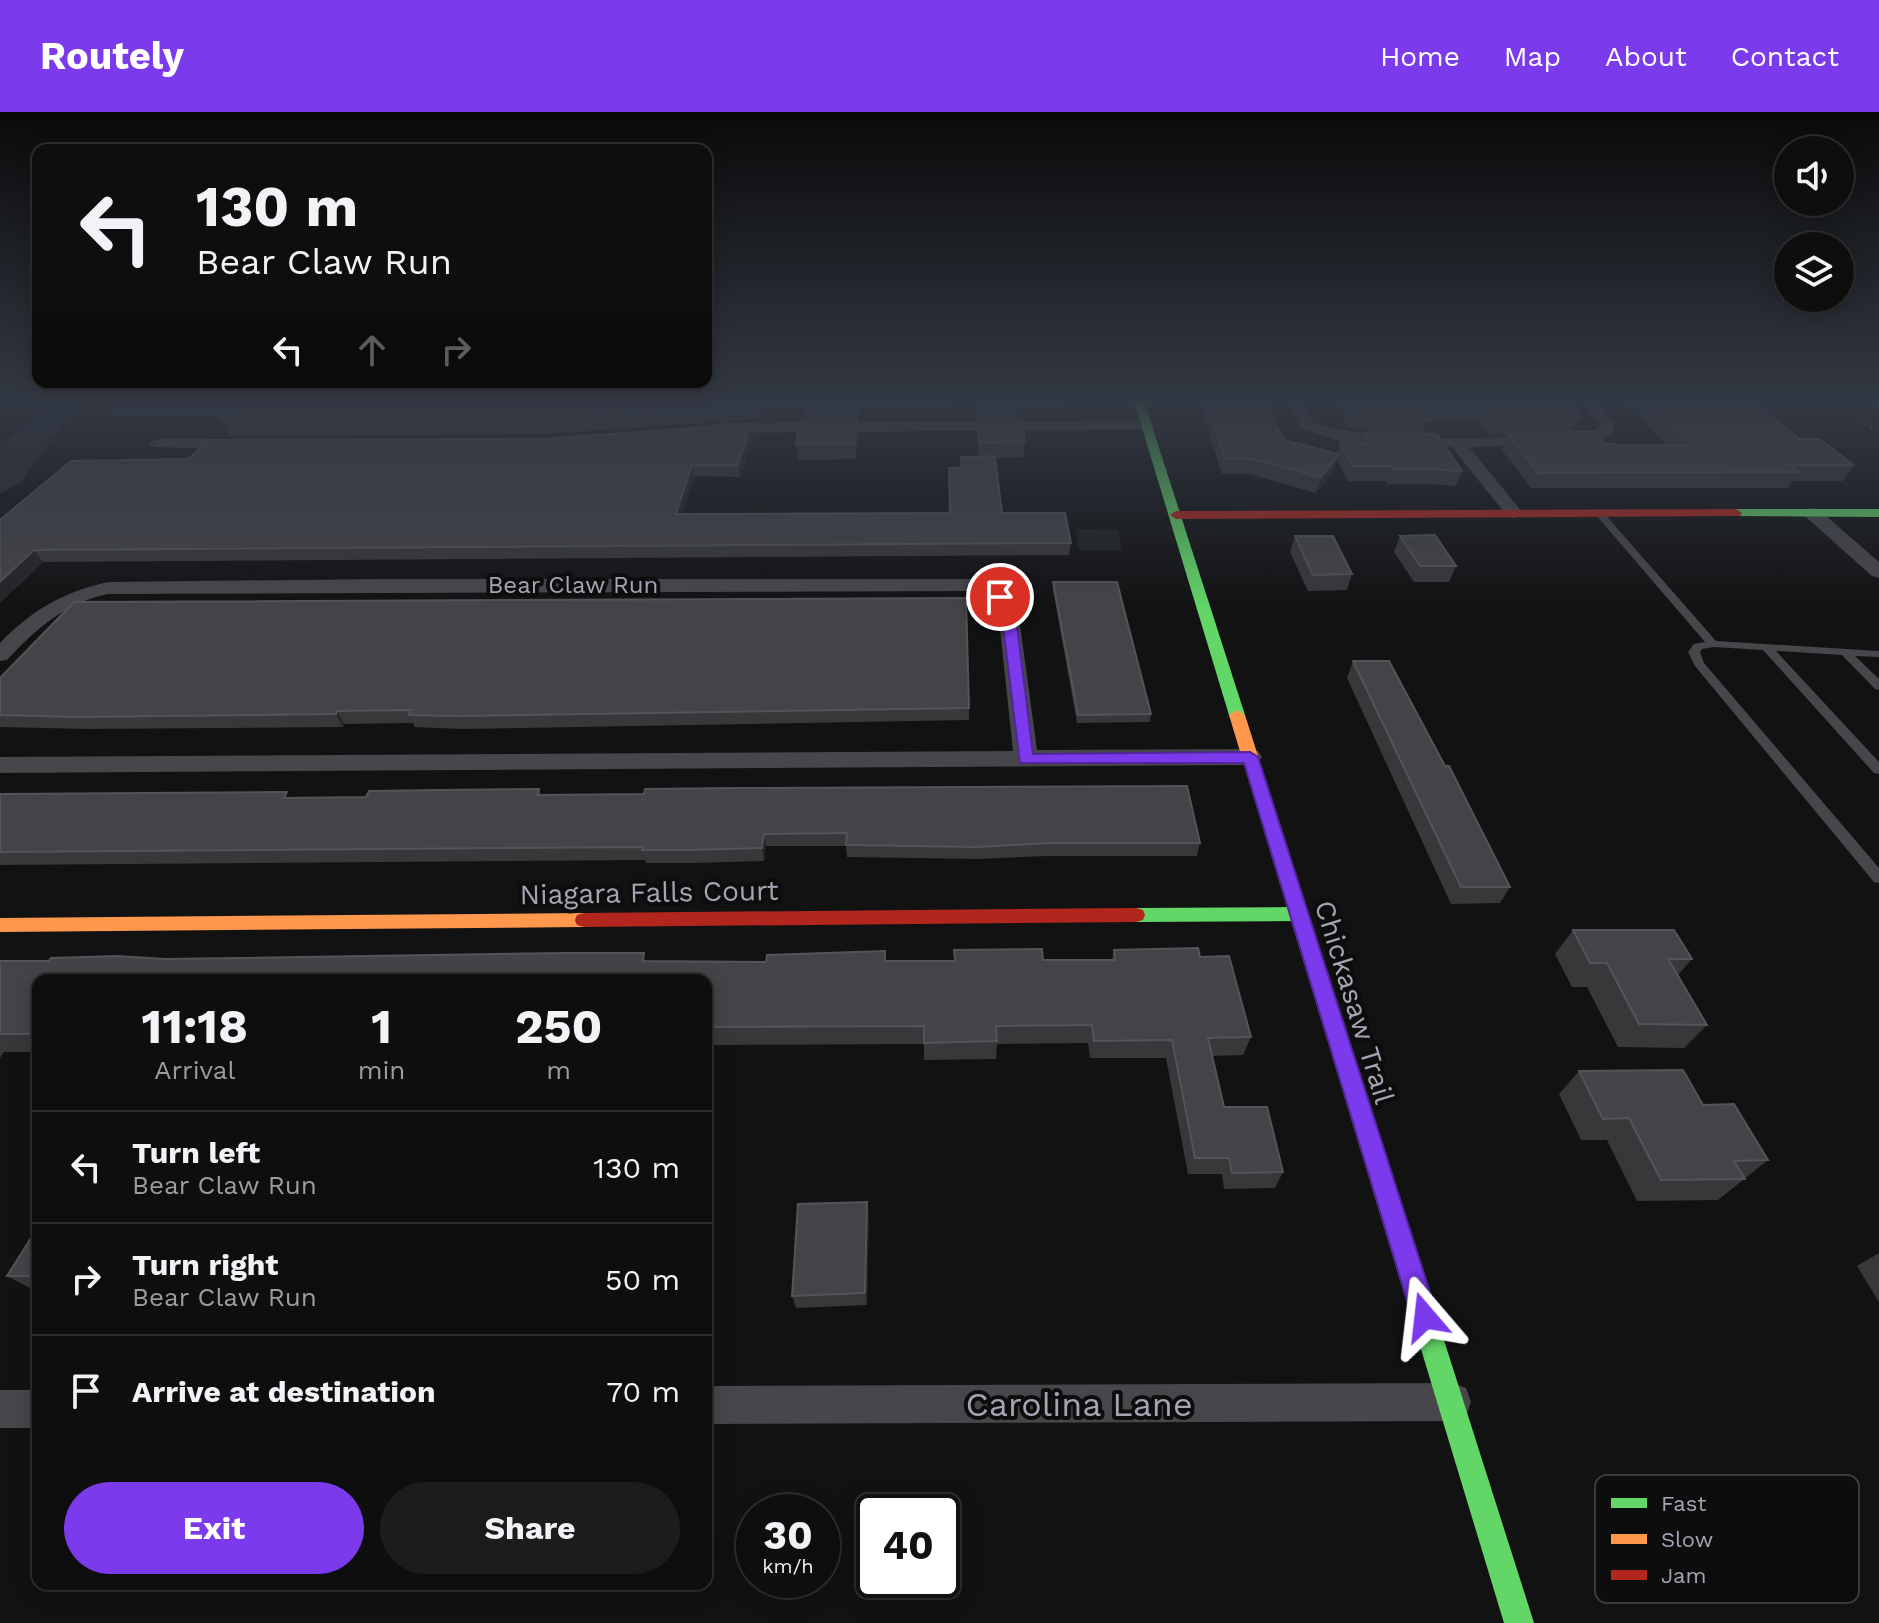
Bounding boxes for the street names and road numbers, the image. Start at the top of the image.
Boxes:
street label: Bear Claw Run [488,571,658,599]
street label: Niagara Falls Court [519,874,779,911]
street label: Chickasaw Trail [1308,896,1401,1108]
street label: Carolina Lane [965,1384,1193,1424]

